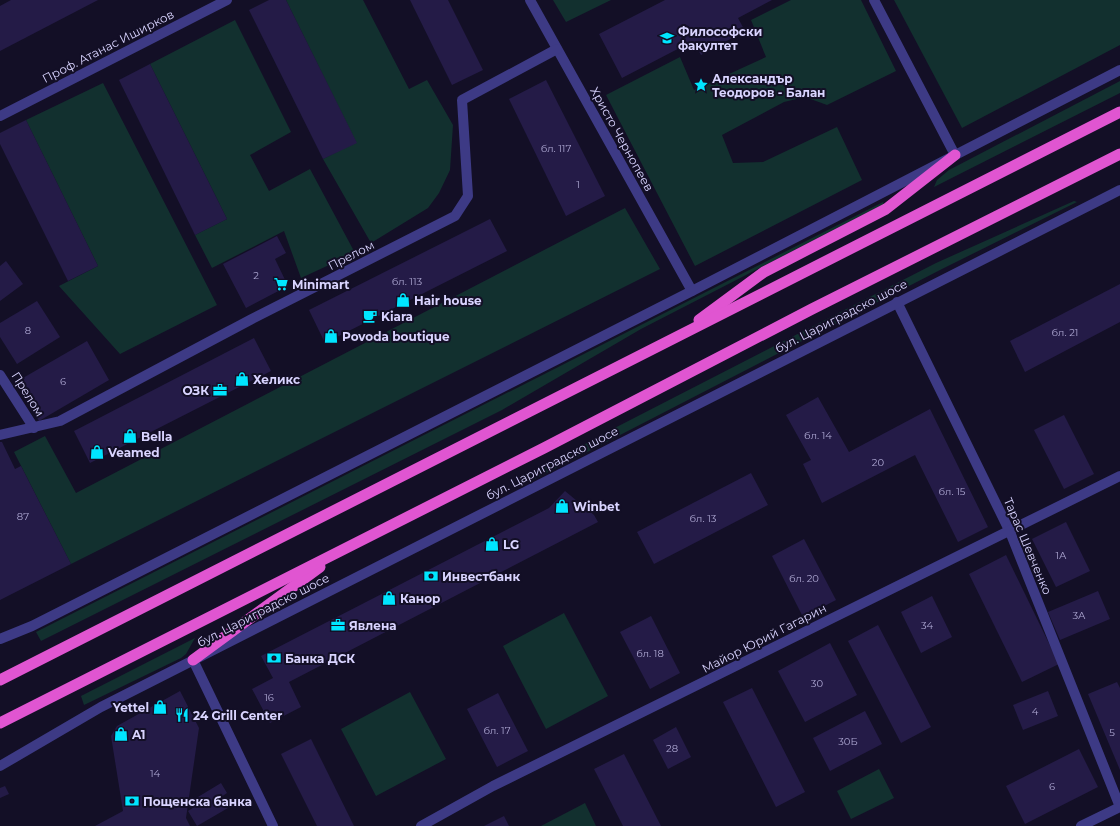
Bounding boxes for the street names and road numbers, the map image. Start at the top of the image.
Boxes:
street label: Проф. Атанас Иширков [40,6,176,86]
street label: Христо Чернопеев [587,84,657,194]
street label: Прелом [325,237,377,273]
street label: бул. Цариградско шосе [772,276,910,356]
street label: Прелом [8,369,48,419]
street label: бул. Цариградско шосе [483,423,621,503]
street label: Тарас Шевченко [1001,495,1055,597]
street label: бул. Цариградско шосе [194,570,332,650]
street label: Майор Юрий Гагарин [699,600,829,676]

